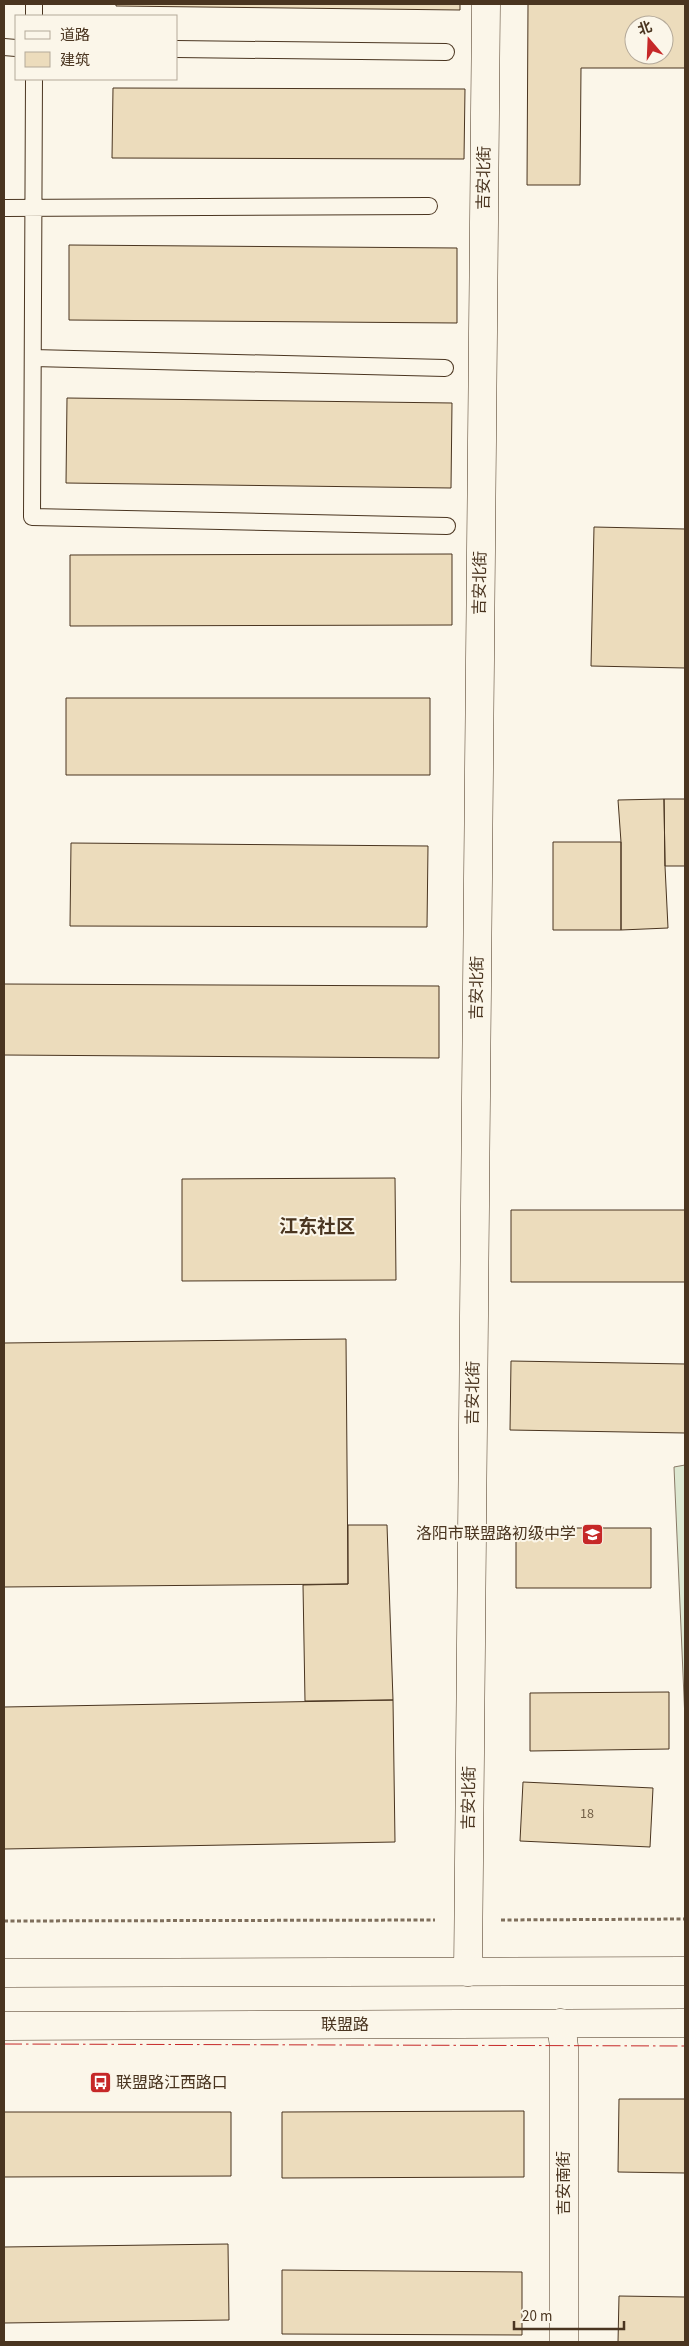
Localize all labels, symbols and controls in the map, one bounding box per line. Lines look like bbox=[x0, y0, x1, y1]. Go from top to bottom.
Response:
legend bbox=[15, 15, 178, 80]
north arrow bbox=[624, 15, 674, 65]
text: 北 bbox=[635, 17, 655, 40]
text: 道路 bbox=[60, 25, 90, 46]
text: 建筑 bbox=[60, 50, 90, 71]
street label: 吉安北街 bbox=[472, 146, 496, 210]
street label: 吉安北街 bbox=[468, 551, 492, 615]
street label: 吉安北街 bbox=[465, 956, 489, 1020]
district label: 江东社区 bbox=[279, 1214, 355, 1241]
street label: 吉安北街 bbox=[461, 1361, 485, 1425]
school or university icon: 洛阳市联盟路初级中学 bbox=[580, 1522, 604, 1546]
place label: 洛阳市联盟路初级中学 bbox=[416, 1523, 576, 1545]
street label: 吉安北街 bbox=[457, 1766, 481, 1830]
house number: 18 bbox=[580, 1804, 594, 1824]
street label: 联盟路 bbox=[321, 2014, 369, 2036]
bus stop icon: 联盟路江西路口 bbox=[88, 2071, 112, 2095]
place label: 联盟路江西路口 bbox=[116, 2072, 228, 2094]
street label: 吉安南街 bbox=[553, 2151, 575, 2215]
scale bar bbox=[514, 2298, 624, 2330]
text: 20 m bbox=[522, 2306, 552, 2327]

